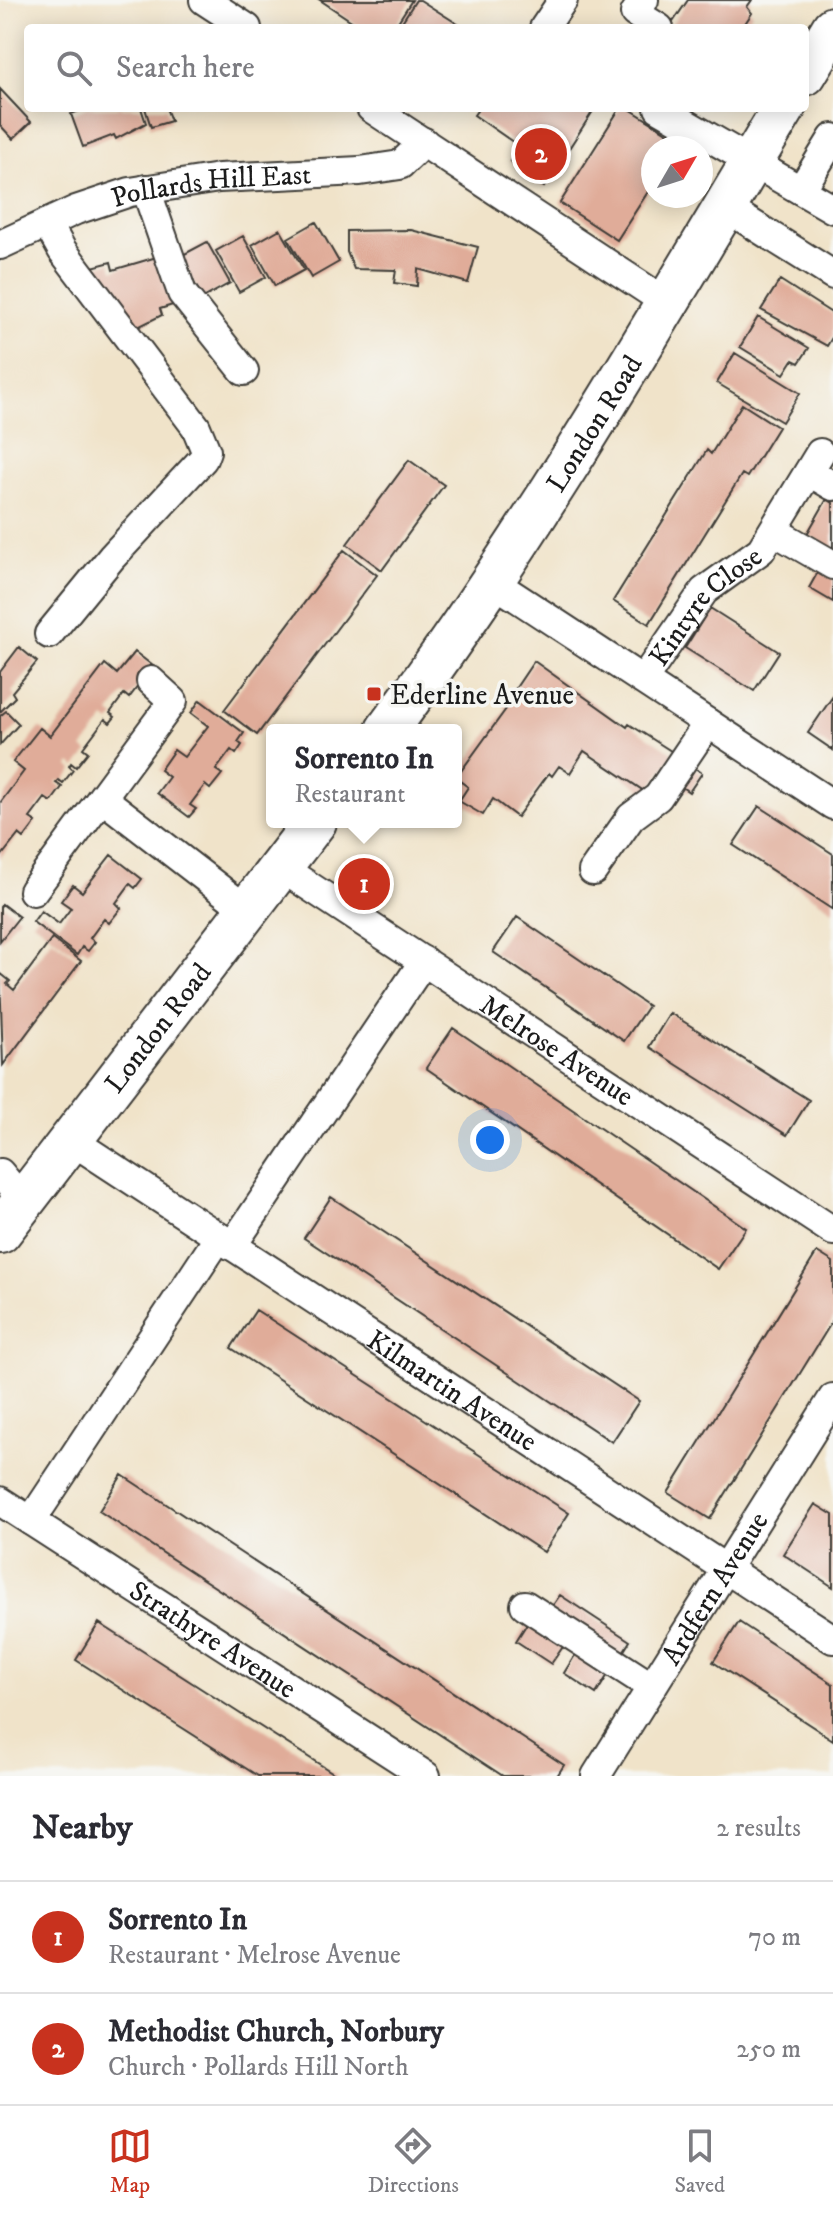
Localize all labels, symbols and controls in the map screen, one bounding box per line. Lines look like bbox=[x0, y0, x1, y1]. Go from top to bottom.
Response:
search box bbox=[24, 24, 809, 112]
icon: search bbox=[52, 46, 96, 90]
text: Search here bbox=[116, 50, 255, 87]
pin: 2 bbox=[515, 124, 567, 184]
north arrow bbox=[641, 136, 713, 208]
street label: Pollards Hill East bbox=[107, 157, 312, 216]
street label: London Road bbox=[539, 349, 651, 499]
street label: Kintyre Close bbox=[642, 539, 769, 673]
place label: Ederline Avenue bbox=[390, 678, 574, 713]
marker: Ederline Avenue bbox=[365, 685, 383, 703]
popup bbox=[266, 724, 462, 828]
text: Sorrento In bbox=[294, 741, 434, 778]
text: Restaurant bbox=[294, 778, 405, 811]
pin: 1 bbox=[338, 854, 390, 914]
street label: London Road bbox=[97, 956, 219, 1100]
street label: Melrose Avenue bbox=[473, 988, 640, 1114]
your location bbox=[470, 1120, 510, 1160]
street label: Kilmartin Avenue bbox=[360, 1323, 543, 1459]
street label: Ardfern Avenue bbox=[654, 1506, 776, 1672]
street label: Strathyre Avenue bbox=[123, 1573, 303, 1707]
text: Nearby bbox=[32, 1807, 133, 1849]
text: 2 results bbox=[716, 1812, 801, 1845]
text: Sorrento In bbox=[108, 1902, 247, 1939]
text: 1 bbox=[53, 1921, 63, 1954]
text: 70 m bbox=[748, 1921, 801, 1954]
text: Restaurant · Melrose Avenue bbox=[108, 1939, 401, 1972]
text: Methodist Church, Norbury bbox=[108, 2014, 444, 2051]
text: 2 bbox=[52, 2033, 64, 2066]
text: 250 m bbox=[736, 2033, 801, 2066]
text: Church · Pollards Hill North bbox=[108, 2051, 409, 2084]
tab: Map bbox=[108, 2124, 152, 2199]
tab: Directions bbox=[368, 2124, 459, 2199]
tab: Saved bbox=[675, 2124, 725, 2199]

